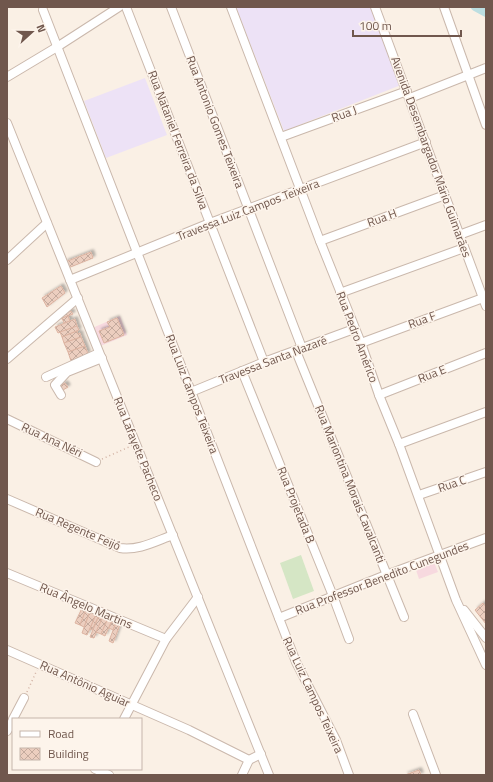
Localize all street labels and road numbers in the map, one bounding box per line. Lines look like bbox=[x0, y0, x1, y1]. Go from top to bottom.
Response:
street label: Rua Antonio Gomes Teixeira bbox=[181, 53, 250, 191]
street label: Avenida Desembargador Mário Guimarães bbox=[386, 54, 477, 260]
street label: Rua Nataniel Ferreira da Silva bbox=[143, 67, 214, 212]
street label: Rua J bbox=[328, 100, 359, 127]
street label: Travessa Luiz Campos Teixeira bbox=[174, 174, 322, 245]
street label: Rua H bbox=[364, 203, 399, 232]
street label: Rua Pedro Américo bbox=[331, 288, 384, 385]
street label: Rua F bbox=[405, 306, 439, 333]
street label: Travessa Santa Nazaré bbox=[216, 330, 330, 389]
street label: Rua Luiz Campos Teixeira bbox=[161, 331, 224, 456]
street label: Rua E bbox=[415, 359, 449, 388]
street label: Rua Lafayete Pacheco bbox=[109, 394, 168, 504]
street label: Rua Mariontina Morais Cavalcanti bbox=[310, 402, 391, 566]
street label: Rua Ana Néri bbox=[19, 417, 86, 462]
street label: Rua Projetada B bbox=[272, 464, 320, 546]
street label: Rua C bbox=[435, 470, 469, 497]
street label: Rua Regente Feijó bbox=[33, 502, 124, 555]
street label: Rua Professor Benedito Cunegundes bbox=[292, 535, 472, 619]
street label: Rua Ângelo Martins bbox=[37, 577, 136, 634]
street label: Rua Luiz Campos Teixeira bbox=[278, 633, 349, 756]
street label: Rua Antônio Aguiar bbox=[37, 655, 133, 712]

